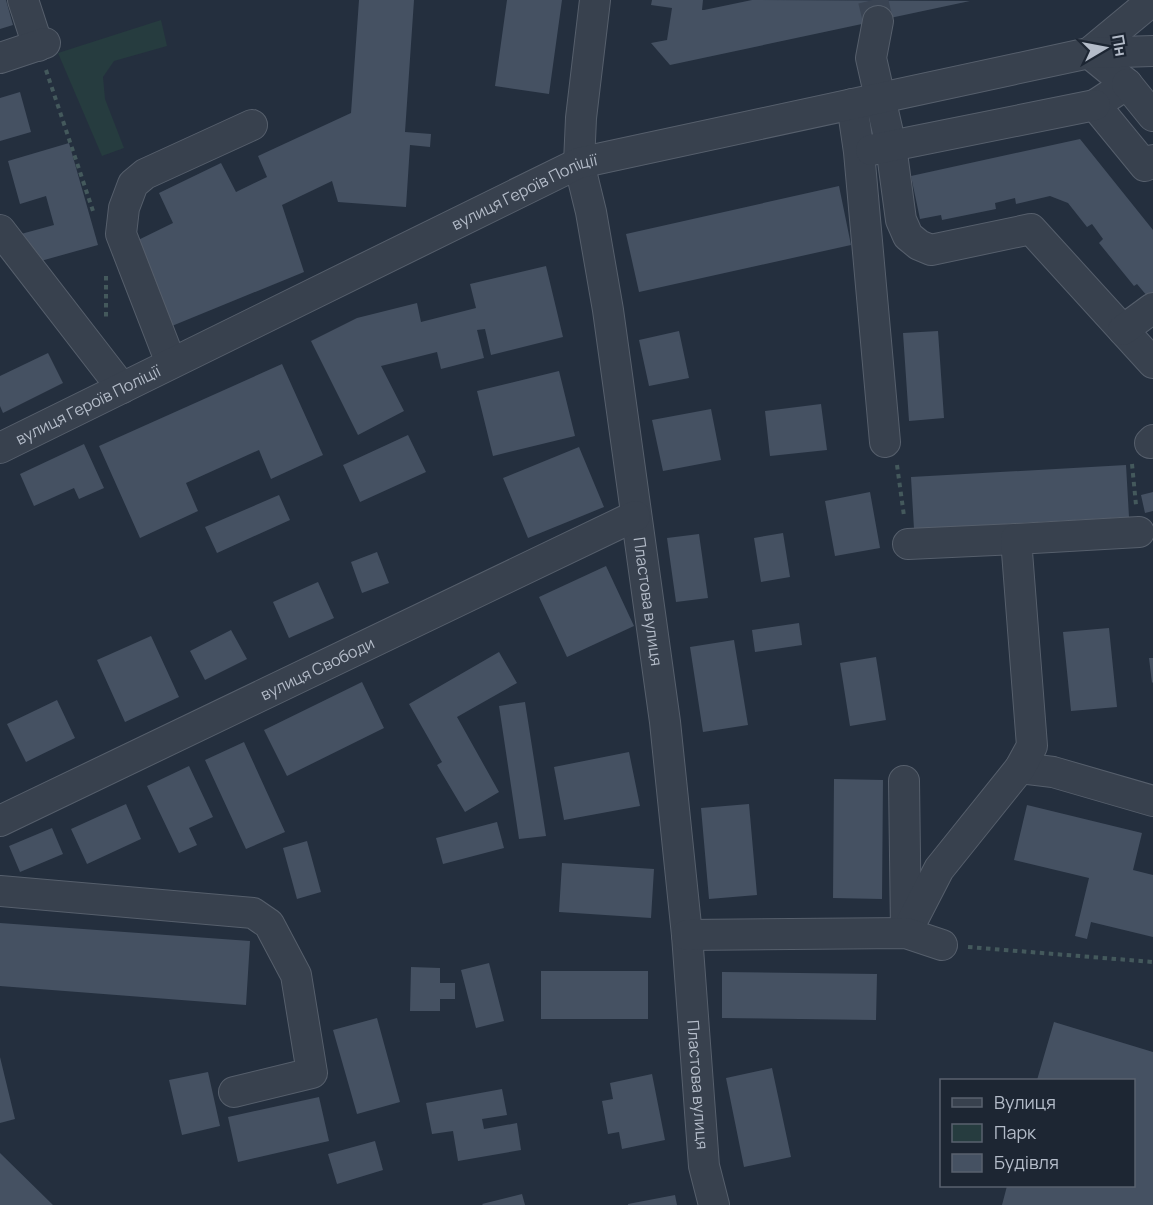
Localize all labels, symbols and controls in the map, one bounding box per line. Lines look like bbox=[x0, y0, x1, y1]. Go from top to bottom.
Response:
north arrow bbox=[1075, 18, 1135, 78]
text: Пн bbox=[1107, 33, 1132, 58]
street label: вулиця Героїв Поліції bbox=[448, 148, 600, 235]
street label: вулиця Героїв Поліції bbox=[12, 359, 165, 450]
street label: Пластова вулиця bbox=[629, 536, 668, 667]
street label: вулиця Свободи bbox=[257, 632, 378, 705]
street label: Пластова вулиця bbox=[682, 1019, 714, 1150]
legend bbox=[940, 1079, 1135, 1187]
text: Вулиця bbox=[994, 1090, 1056, 1114]
text: Парк bbox=[994, 1120, 1037, 1144]
text: Будівля bbox=[994, 1150, 1059, 1174]

